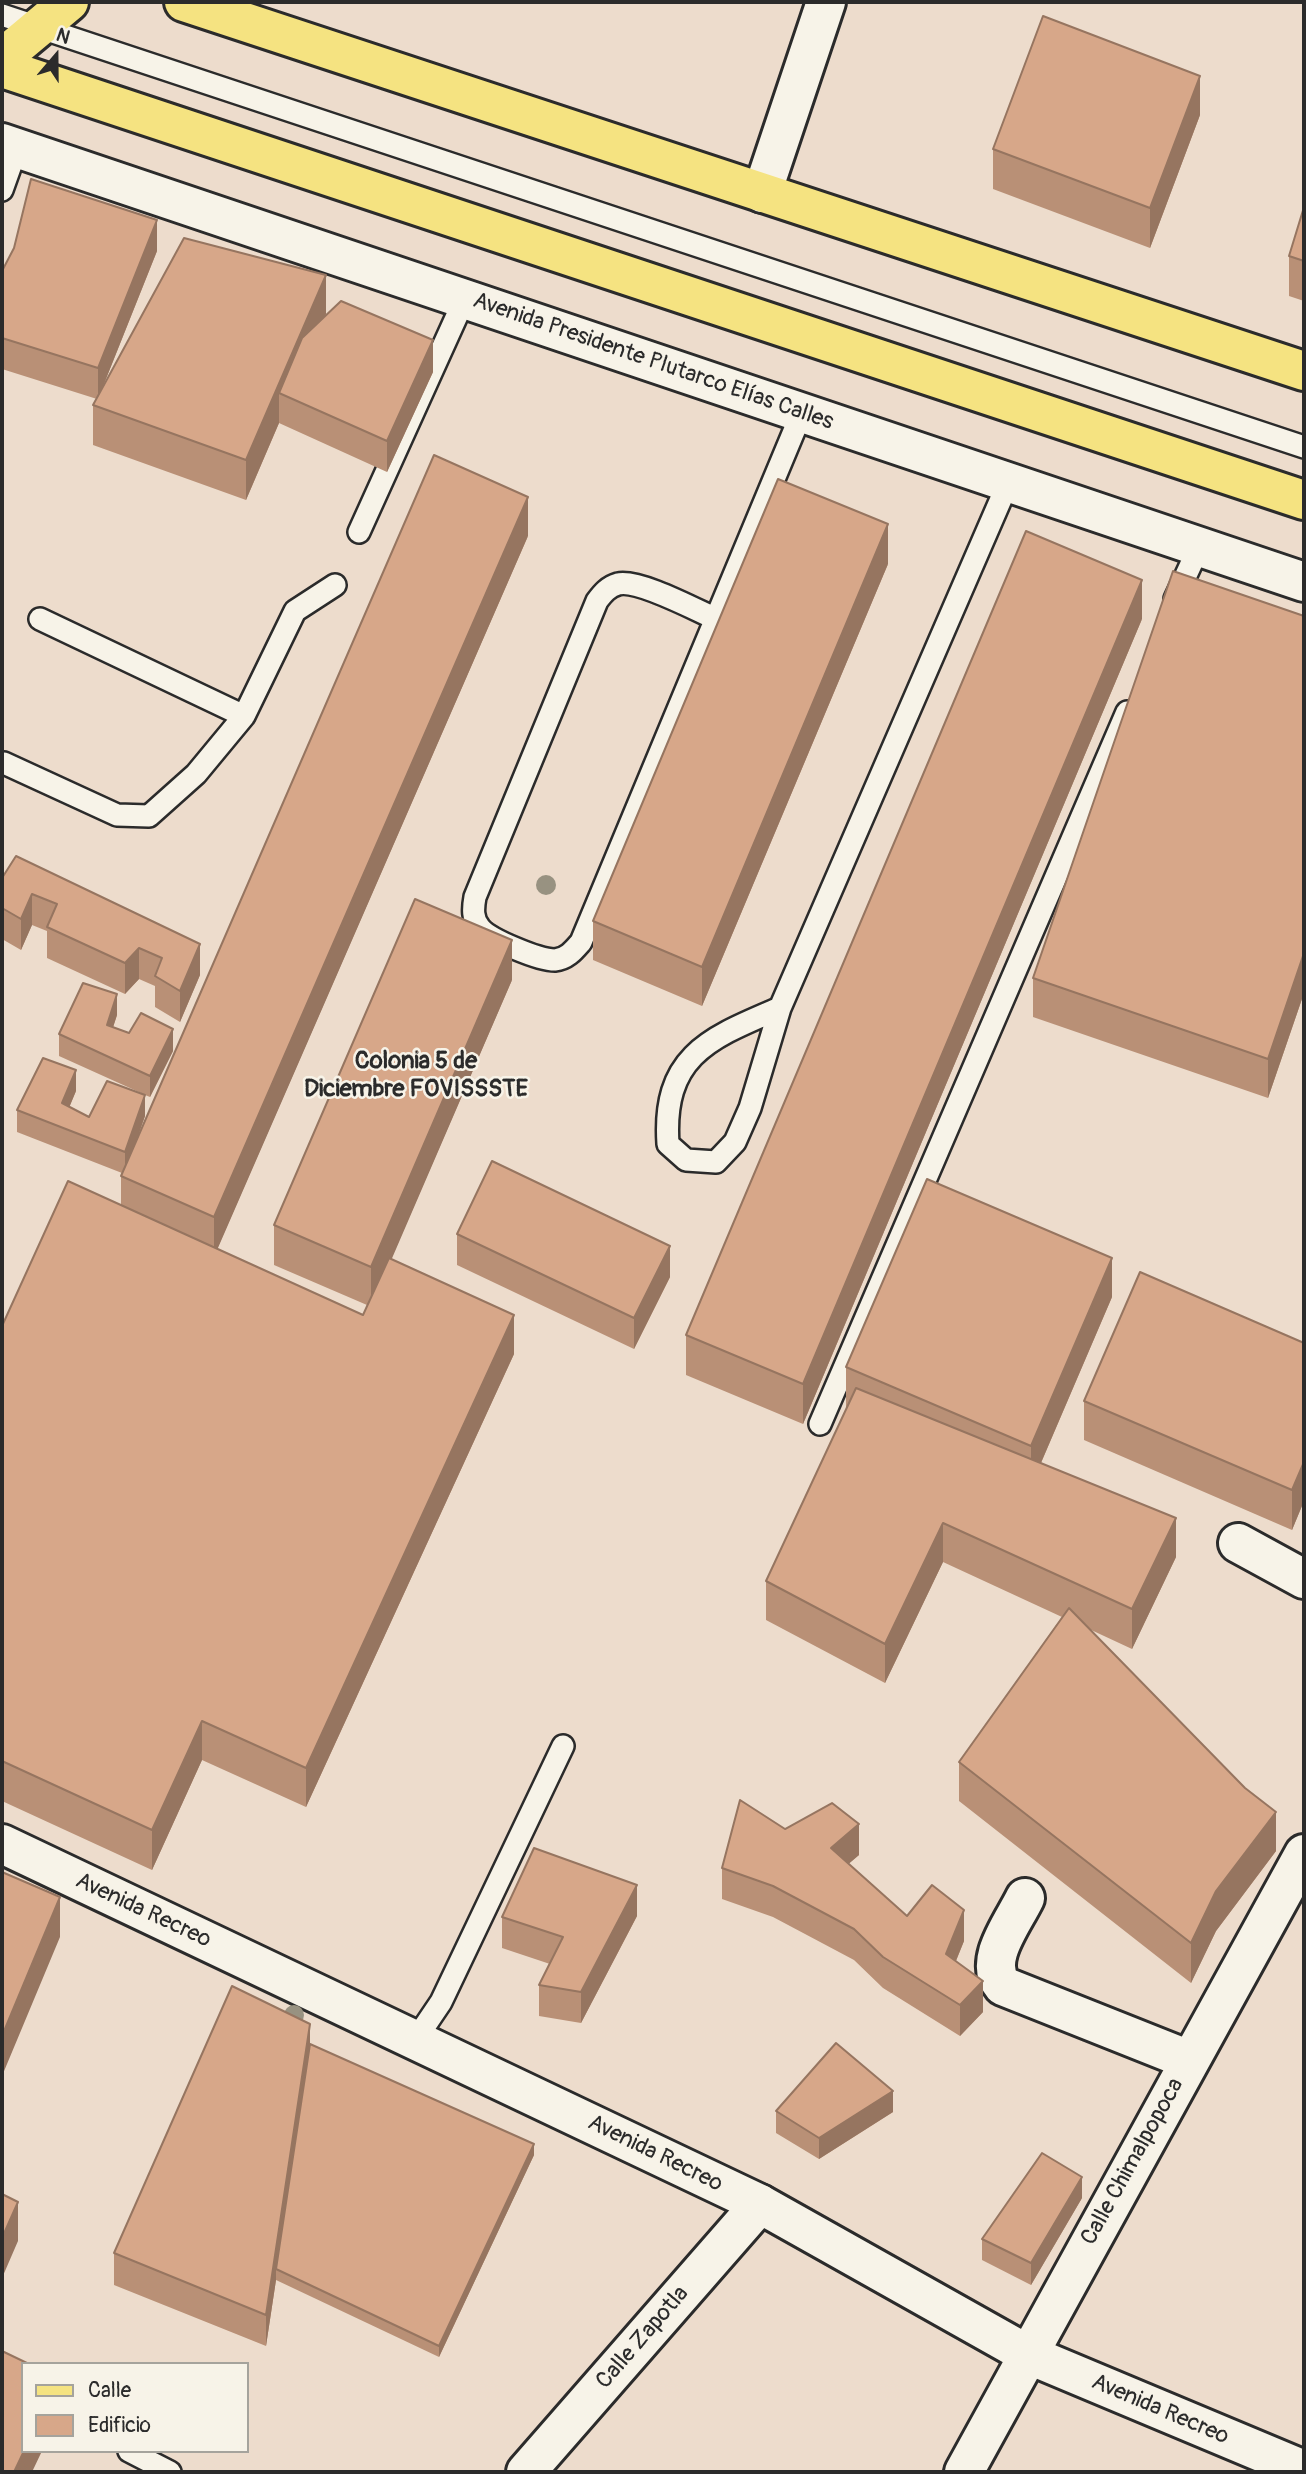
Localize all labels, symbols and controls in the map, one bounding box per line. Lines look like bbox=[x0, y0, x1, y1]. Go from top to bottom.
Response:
north arrow bbox=[21, 21, 91, 91]
text: N bbox=[53, 23, 73, 50]
street label: Avenida Presidente Plutarco Elías Calles bbox=[469, 287, 837, 437]
district label: Colonia 5 de Diciembre FOVISSSTE bbox=[304, 1048, 528, 1104]
street label: Avenida Recreo bbox=[71, 1868, 215, 1954]
street label: Calle Chimalpopoca bbox=[1076, 2074, 1190, 2250]
street label: Avenida Recreo bbox=[583, 2109, 727, 2199]
street label: Calle Zapotla bbox=[591, 2281, 695, 2395]
legend bbox=[21, 2362, 248, 2453]
street label: Avenida Recreo bbox=[1087, 2369, 1233, 2451]
text: Calle bbox=[88, 2377, 131, 2404]
text: Edificio bbox=[88, 2412, 151, 2439]

